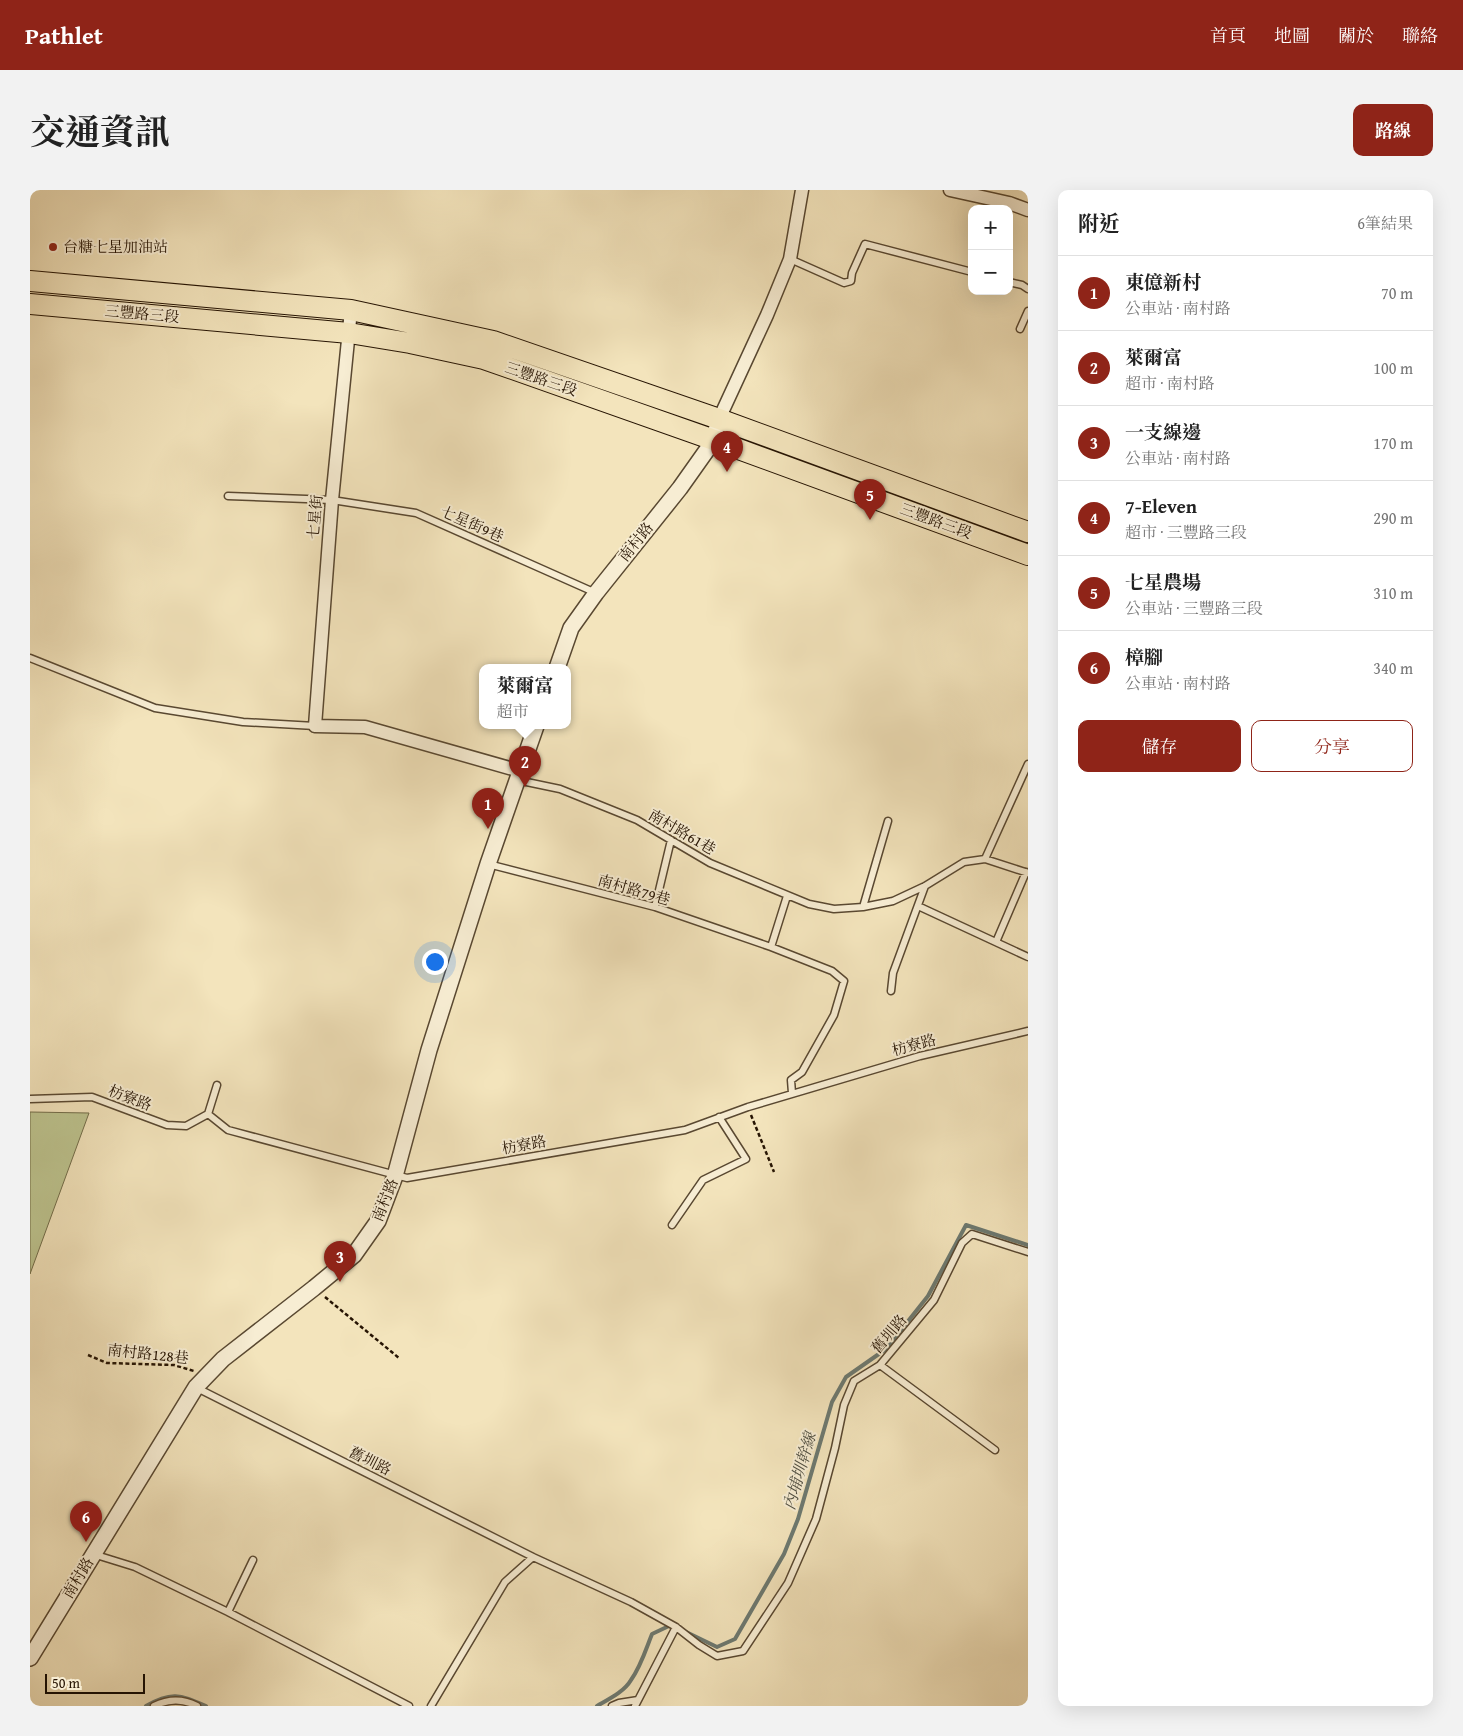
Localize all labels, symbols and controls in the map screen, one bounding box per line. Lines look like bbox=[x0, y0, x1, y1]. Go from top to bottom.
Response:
text: Pathlet bbox=[25, 18, 103, 53]
text: 首頁 bbox=[1210, 22, 1246, 49]
text: 地圖 bbox=[1274, 22, 1310, 49]
text: 關於 bbox=[1338, 22, 1374, 49]
text: 聯絡 bbox=[1402, 22, 1438, 49]
button: 路線 bbox=[1353, 104, 1433, 156]
text: 交通資訊 bbox=[30, 106, 170, 157]
map controls bbox=[968, 205, 1013, 295]
button: + bbox=[968, 205, 1013, 250]
text: 附近 bbox=[1078, 208, 1120, 239]
text: 6筆結果 bbox=[1357, 211, 1413, 235]
place label: 台糖七星加油站 bbox=[63, 236, 168, 257]
marker: 台糖七星加油站 bbox=[47, 241, 59, 253]
button: − bbox=[968, 250, 1013, 295]
text: 東億新村 bbox=[1125, 268, 1201, 296]
text: 1 bbox=[1090, 281, 1098, 305]
text: 70 m bbox=[1381, 281, 1413, 305]
text: 公車站 · 南村路 bbox=[1125, 296, 1231, 320]
street label: 三豐路三段 bbox=[104, 300, 180, 327]
text: 萊爾富 bbox=[1125, 343, 1182, 371]
street label: 三豐路三段 bbox=[502, 356, 580, 401]
text: 2 bbox=[1090, 356, 1098, 380]
text: 100 m bbox=[1373, 356, 1413, 380]
text: 超市 · 南村路 bbox=[1125, 371, 1215, 395]
text: 一支線邊 bbox=[1125, 418, 1201, 446]
pin: 4 bbox=[711, 431, 743, 472]
text: 3 bbox=[1090, 431, 1098, 455]
text: 170 m bbox=[1373, 431, 1413, 455]
text: 公車站 · 南村路 bbox=[1125, 446, 1231, 470]
pin: 5 bbox=[854, 479, 886, 520]
text: 7-Eleven bbox=[1125, 492, 1197, 520]
street label: 七星街 bbox=[302, 494, 327, 540]
street label: 三豐路三段 bbox=[897, 498, 975, 543]
street label: 七星街9巷 bbox=[437, 500, 507, 547]
text: 4 bbox=[1090, 506, 1098, 530]
text: 290 m bbox=[1373, 506, 1413, 530]
street label: 南村路 bbox=[613, 518, 658, 566]
text: 超市 · 三豐路三段 bbox=[1125, 520, 1247, 544]
text: 七星農場 bbox=[1125, 568, 1201, 596]
text: 5 bbox=[1090, 581, 1098, 605]
text: 310 m bbox=[1373, 581, 1413, 605]
text: 公車站 · 三豐路三段 bbox=[1125, 596, 1263, 620]
text: 樟腳 bbox=[1125, 643, 1163, 671]
text: 6 bbox=[1090, 656, 1098, 680]
text: 340 m bbox=[1373, 656, 1413, 680]
popup bbox=[479, 664, 571, 729]
text: 萊爾富 bbox=[496, 671, 554, 699]
text: 公車站 · 南村路 bbox=[1125, 671, 1231, 695]
text: 超市 bbox=[496, 699, 529, 723]
button: 儲存 bbox=[1078, 720, 1241, 772]
button: 分享 bbox=[1251, 720, 1413, 772]
pin: 2 bbox=[509, 746, 541, 787]
pin: 1 bbox=[472, 788, 504, 829]
street label: 南村路61巷 bbox=[645, 804, 720, 859]
street label: 南村路79巷 bbox=[595, 869, 673, 910]
your location bbox=[422, 949, 448, 975]
street label: 枋寮路 bbox=[889, 1029, 938, 1060]
street label: 枋寮路 bbox=[105, 1080, 155, 1115]
street label: 枋寮路 bbox=[500, 1130, 548, 1159]
street label: 南村路 bbox=[366, 1175, 403, 1225]
pin: 3 bbox=[324, 1241, 356, 1282]
street label: 舊圳路 bbox=[866, 1310, 911, 1358]
street label: 南村路128巷 bbox=[106, 1339, 190, 1368]
water label: 內埔圳幹線 bbox=[776, 1427, 822, 1513]
street label: 舊圳路 bbox=[345, 1441, 395, 1480]
pin: 6 bbox=[70, 1501, 102, 1542]
street label: 南村路 bbox=[57, 1553, 98, 1602]
scale bar bbox=[45, 1671, 145, 1694]
text: 50 m bbox=[52, 1673, 80, 1693]

